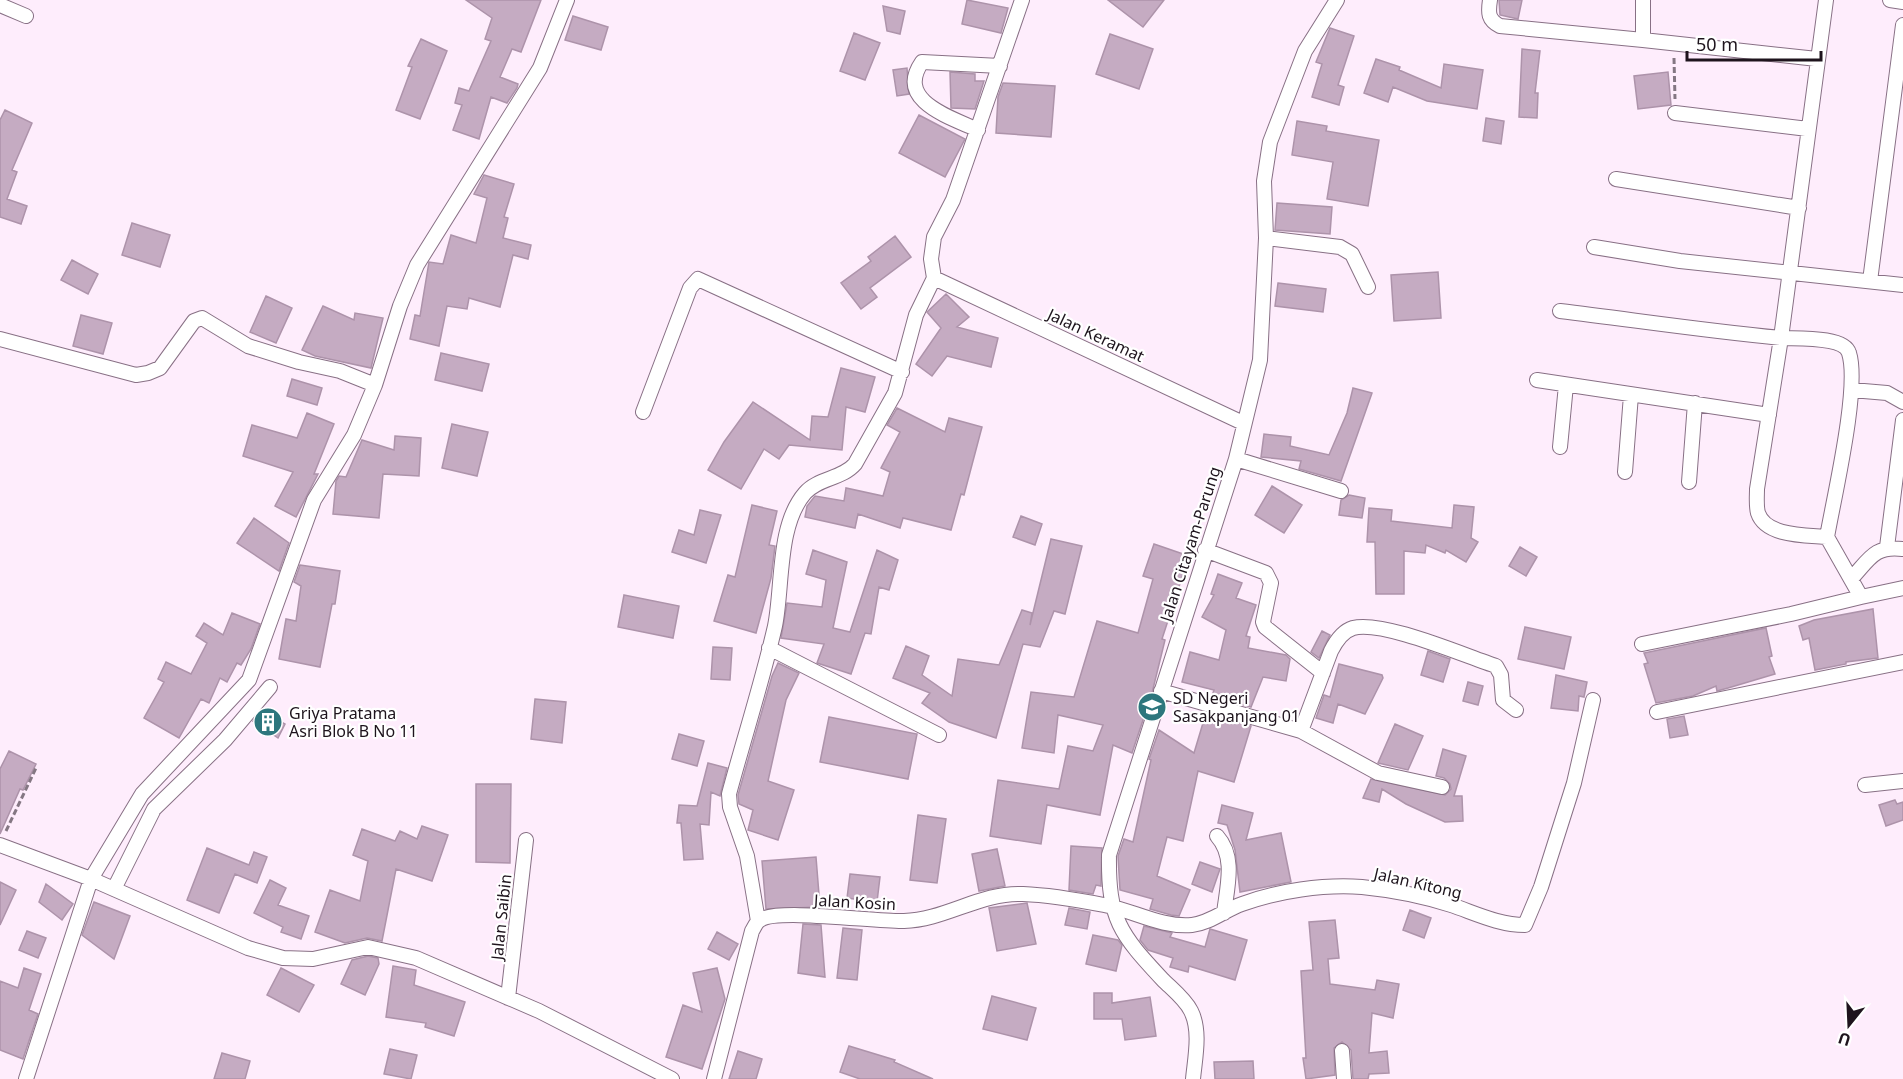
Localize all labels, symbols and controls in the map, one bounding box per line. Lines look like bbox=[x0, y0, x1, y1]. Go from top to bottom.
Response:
scale bar bbox=[1687, 24, 1820, 62]
text: 50 m bbox=[1696, 32, 1738, 56]
street label: Jalan Keramat bbox=[1042, 302, 1148, 367]
street label: Jalan Citayam-Parung bbox=[1154, 464, 1225, 626]
place label: SD Negeri Sasakpanjang 01 bbox=[1173, 687, 1300, 727]
school or university icon: SD Negeri Sasakpanjang 01 bbox=[1136, 691, 1168, 723]
place label: Griya Pratama Asri Blok B No 11 bbox=[289, 702, 418, 742]
building icon: Griya Pratama Asri Blok B No 11 bbox=[252, 706, 284, 738]
street label: Jalan Kitong bbox=[1370, 862, 1464, 904]
street label: Jalan Saibin bbox=[485, 873, 516, 963]
street label: Jalan Kosin bbox=[812, 889, 896, 915]
north arrow bbox=[1819, 995, 1879, 1055]
text: U bbox=[1835, 1027, 1854, 1052]

